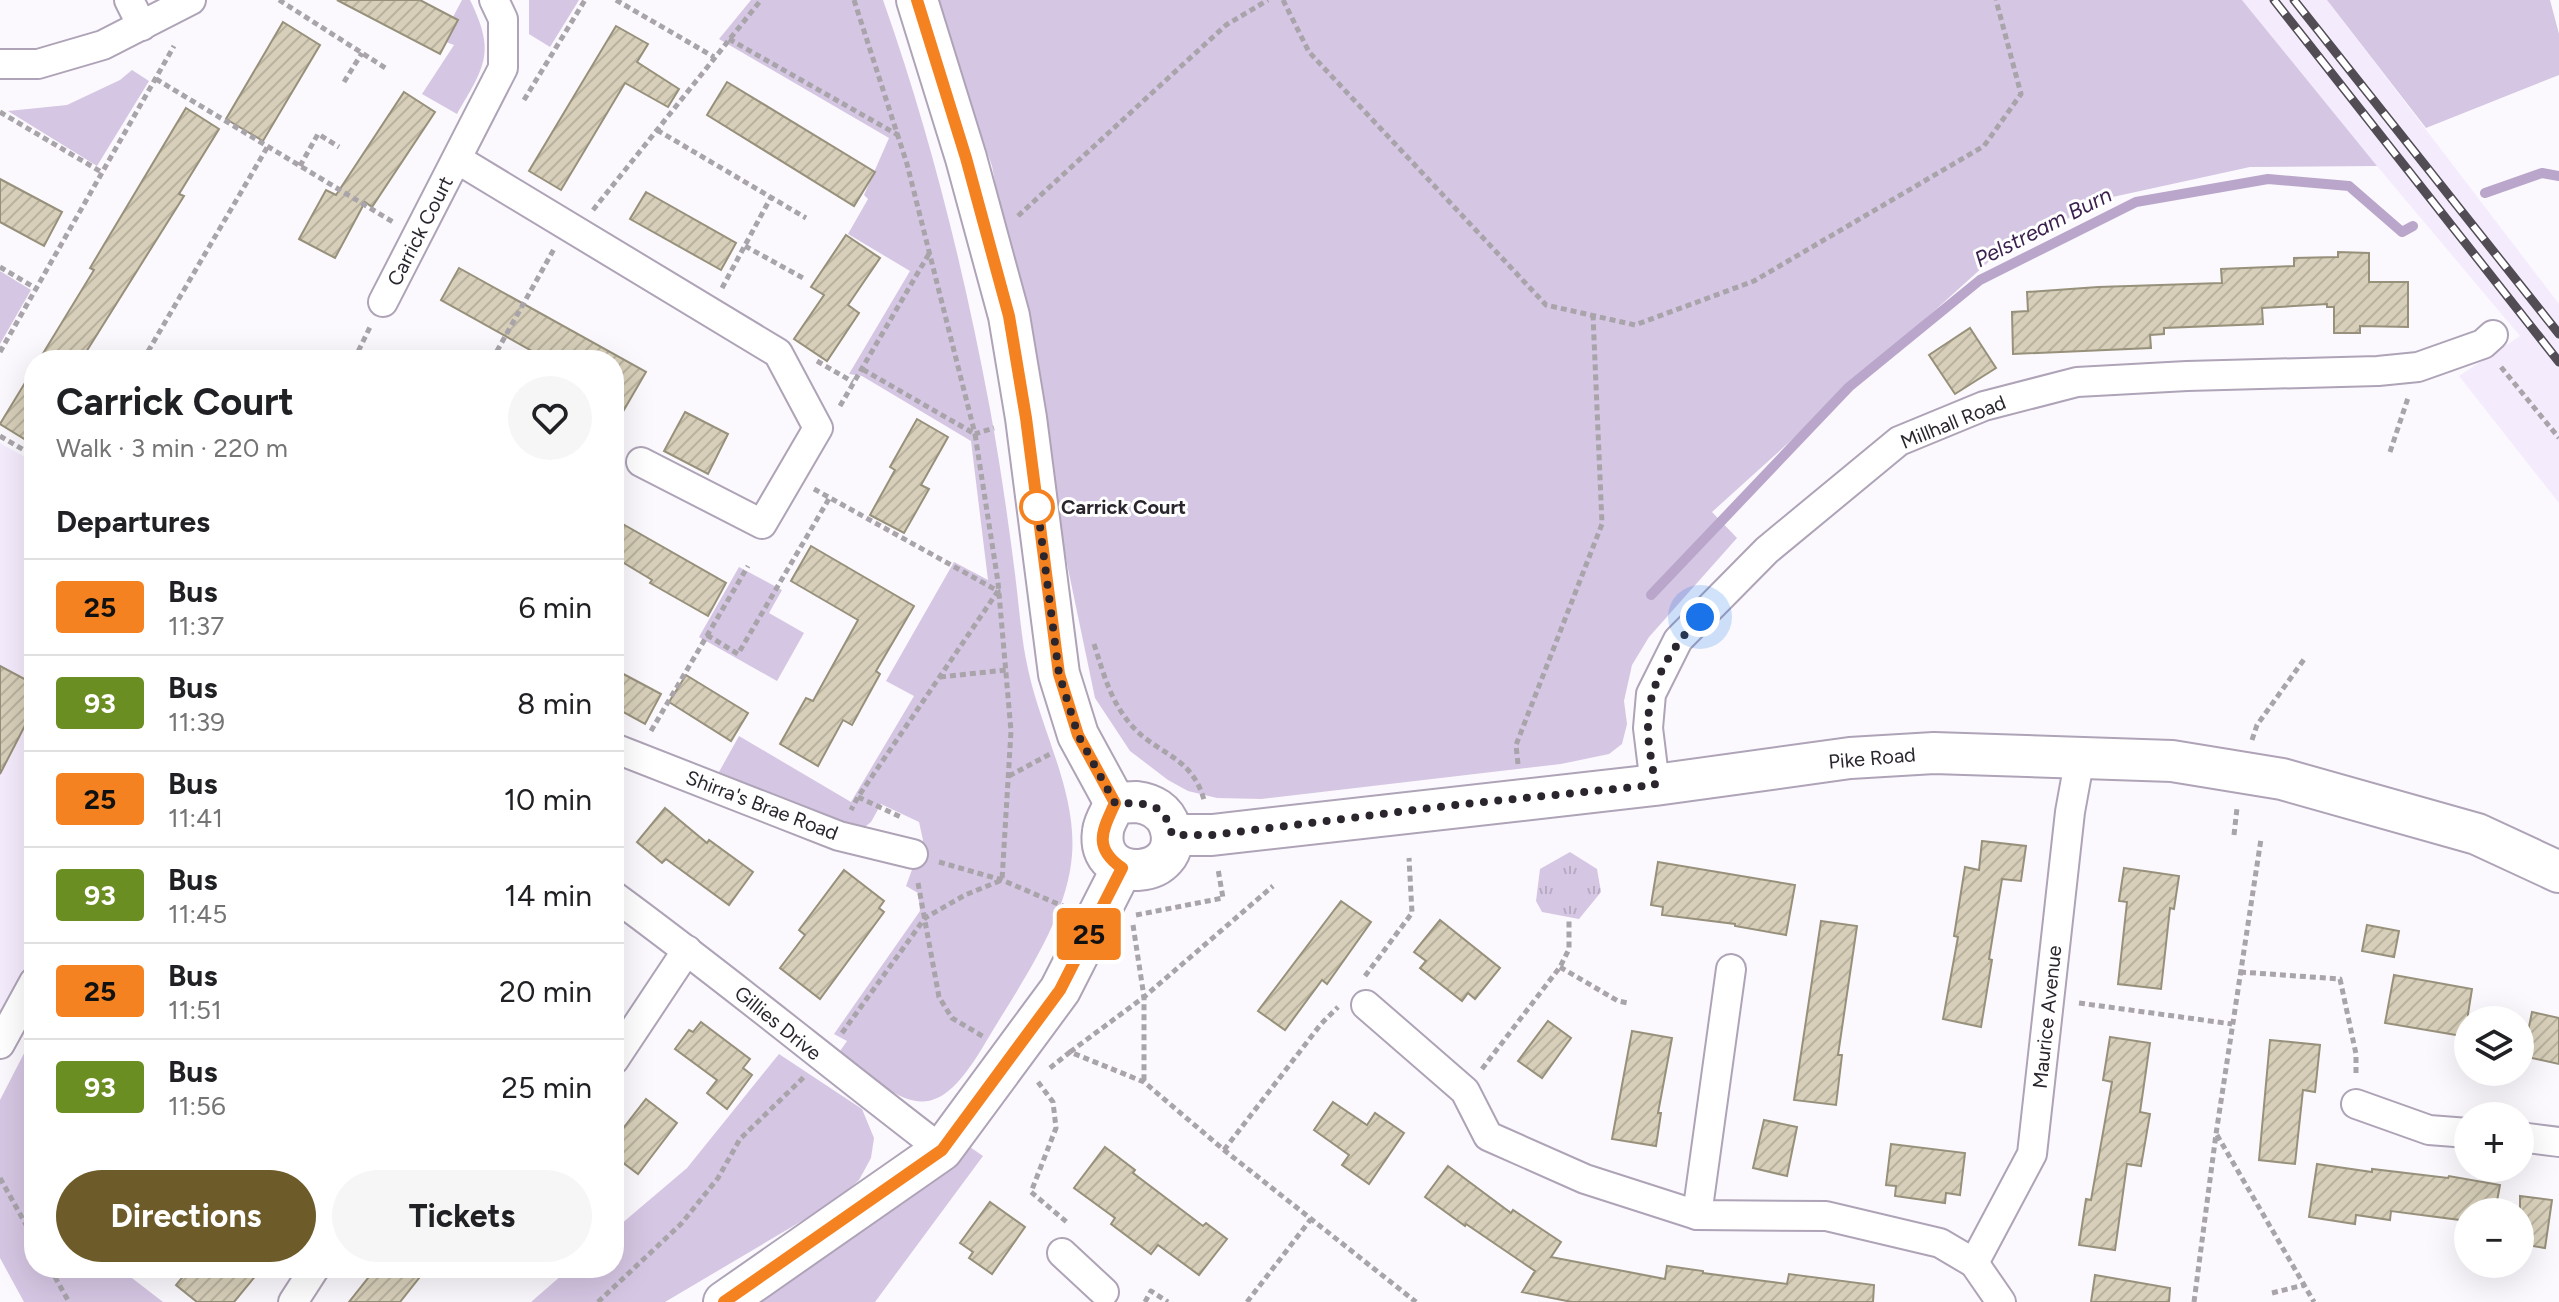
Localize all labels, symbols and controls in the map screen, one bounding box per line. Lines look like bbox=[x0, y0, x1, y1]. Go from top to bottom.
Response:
street label: Carrick Court bbox=[382, 172, 458, 290]
water label: Pelstream Burn bbox=[1970, 181, 2116, 273]
button: heart bbox=[508, 376, 592, 460]
text: Carrick Court bbox=[56, 379, 294, 425]
street label: Millhall Road bbox=[1897, 390, 2009, 454]
text: Walk · 3 min · 220 m bbox=[56, 432, 288, 464]
marker: Carrick Court bbox=[1020, 490, 1054, 524]
place label: Carrick Court bbox=[1061, 495, 1186, 519]
text: Departures bbox=[56, 503, 210, 540]
text: Bus bbox=[168, 573, 217, 610]
text: 6 min bbox=[518, 589, 592, 626]
text: 25 bbox=[84, 590, 116, 624]
your location bbox=[1680, 597, 1720, 637]
text: 11:37 bbox=[168, 610, 224, 642]
text: Bus bbox=[168, 669, 217, 706]
text: 8 min bbox=[517, 685, 592, 722]
text: 93 bbox=[84, 686, 116, 720]
text: 11:39 bbox=[168, 706, 225, 738]
street label: Pike Road bbox=[1827, 742, 1917, 774]
text: Bus bbox=[168, 765, 217, 802]
street label: Shirra's Brae Road bbox=[682, 765, 842, 845]
text: 10 min bbox=[504, 781, 592, 818]
text: 25 bbox=[84, 782, 116, 816]
text: 11:41 bbox=[168, 802, 223, 834]
text: Bus bbox=[168, 861, 217, 898]
text: 14 min bbox=[504, 877, 592, 914]
text: 93 bbox=[84, 878, 116, 912]
text: 11:45 bbox=[168, 898, 227, 930]
line badge: 25 bbox=[1053, 908, 1125, 960]
text: 25 bbox=[1073, 917, 1105, 951]
street label: Maurice Avenue bbox=[2028, 944, 2066, 1090]
text: Bus bbox=[168, 957, 217, 994]
text: 20 min bbox=[499, 973, 592, 1010]
text: 25 bbox=[84, 974, 116, 1008]
street label: Gillies Drive bbox=[730, 981, 826, 1065]
text: 11:51 bbox=[168, 994, 222, 1026]
map controls bbox=[2454, 1006, 2534, 1278]
button: layers bbox=[2454, 1006, 2534, 1086]
text: Bus bbox=[168, 1053, 217, 1090]
text: 25 min bbox=[501, 1069, 592, 1106]
text: 93 bbox=[84, 1070, 116, 1104]
text: 11:56 bbox=[168, 1090, 226, 1122]
button: + bbox=[2454, 1102, 2534, 1182]
button: Directions bbox=[56, 1170, 316, 1262]
button: Tickets bbox=[332, 1170, 592, 1262]
button: − bbox=[2454, 1198, 2534, 1278]

